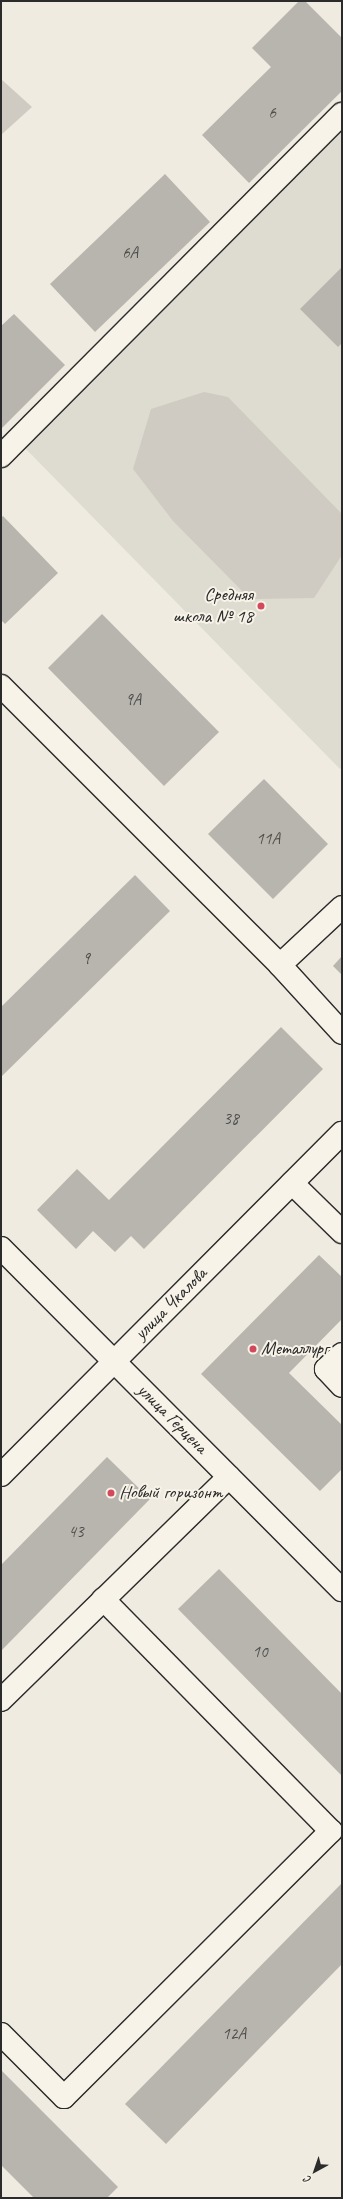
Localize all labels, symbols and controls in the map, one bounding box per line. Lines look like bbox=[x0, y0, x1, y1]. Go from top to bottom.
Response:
house number: 6 bbox=[268, 103, 276, 123]
house number: 6А bbox=[122, 243, 138, 263]
place label: Средняя школа № 18 bbox=[173, 584, 253, 628]
marker: Средняя школа № 18 bbox=[256, 601, 266, 611]
house number: 9А bbox=[125, 690, 141, 710]
house number: 11А bbox=[256, 829, 280, 849]
house number: 9 bbox=[82, 949, 90, 969]
house number: 38 bbox=[223, 1109, 239, 1129]
street label: улица Чкалова bbox=[130, 1263, 212, 1345]
place label: Металлург bbox=[261, 1338, 328, 1360]
marker: Металлург bbox=[248, 1344, 258, 1354]
street label: улица Герцена bbox=[132, 1379, 212, 1459]
place label: Новый горизонт bbox=[119, 1482, 222, 1504]
marker: Новый горизонт bbox=[106, 1488, 116, 1498]
house number: 43 bbox=[68, 1522, 84, 1542]
house number: 10 bbox=[252, 1642, 268, 1662]
house number: 12А bbox=[222, 2024, 246, 2044]
north arrow bbox=[295, 2151, 335, 2191]
text: С bbox=[301, 2173, 314, 2187]

